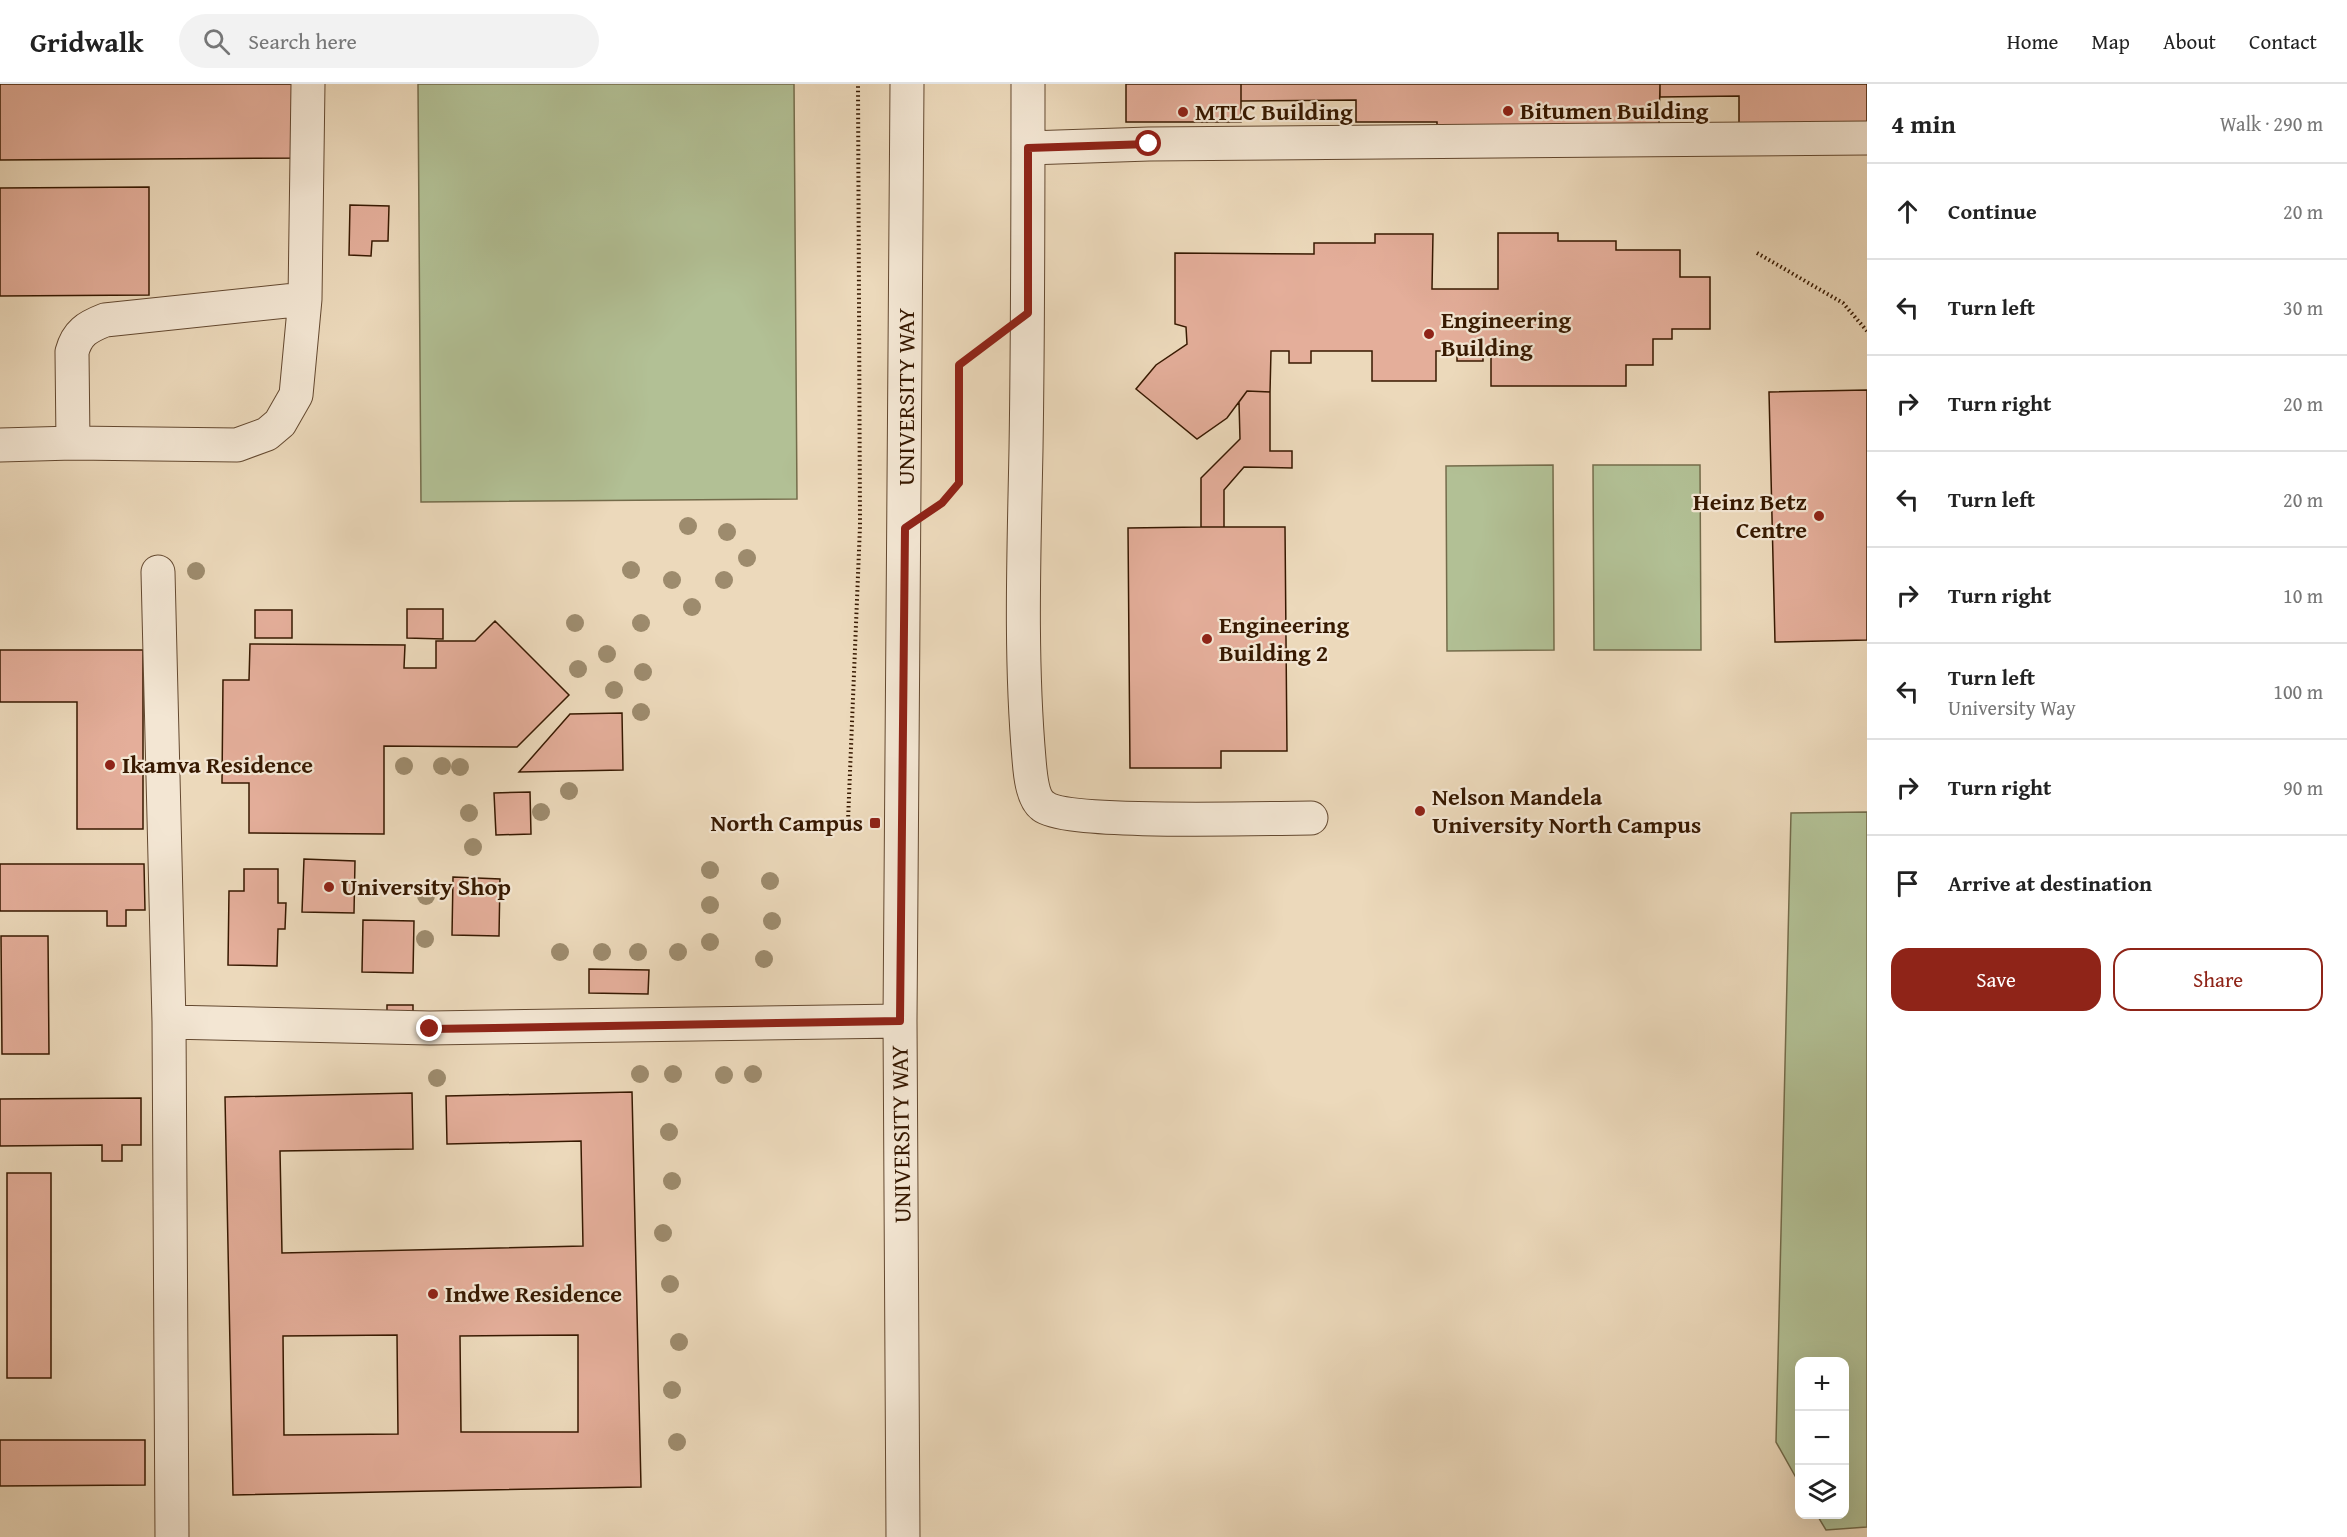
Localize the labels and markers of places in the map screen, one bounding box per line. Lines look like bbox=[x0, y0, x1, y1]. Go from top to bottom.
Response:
place label: Bitumen Building bbox=[1520, 93, 1709, 128]
place label: MTLC Building bbox=[1195, 94, 1353, 129]
marker: Bitumen Building bbox=[1501, 104, 1515, 118]
marker: MTLC Building bbox=[1176, 105, 1190, 119]
place label: Engineering Building bbox=[1441, 302, 1572, 365]
marker: Engineering Building bbox=[1422, 327, 1436, 341]
place label: Heinz Betz Centre bbox=[1693, 484, 1807, 547]
marker: Heinz Betz Centre bbox=[1812, 509, 1826, 523]
place label: Engineering Building 2 bbox=[1219, 607, 1350, 670]
marker: Engineering Building 2 bbox=[1200, 632, 1214, 646]
place label: Ikamva Residence bbox=[122, 747, 313, 782]
marker: Ikamva Residence bbox=[103, 758, 117, 772]
place label: Nelson Mandela University North Campus bbox=[1432, 779, 1701, 842]
marker: Nelson Mandela University North Campus bbox=[1413, 804, 1427, 818]
place label: North Campus bbox=[710, 805, 863, 840]
marker: North Campus bbox=[868, 816, 882, 830]
place label: University Shop bbox=[341, 869, 511, 904]
marker: University Shop bbox=[322, 880, 336, 894]
place label: Indwe Residence bbox=[445, 1276, 622, 1311]
marker: Indwe Residence bbox=[426, 1287, 440, 1301]

